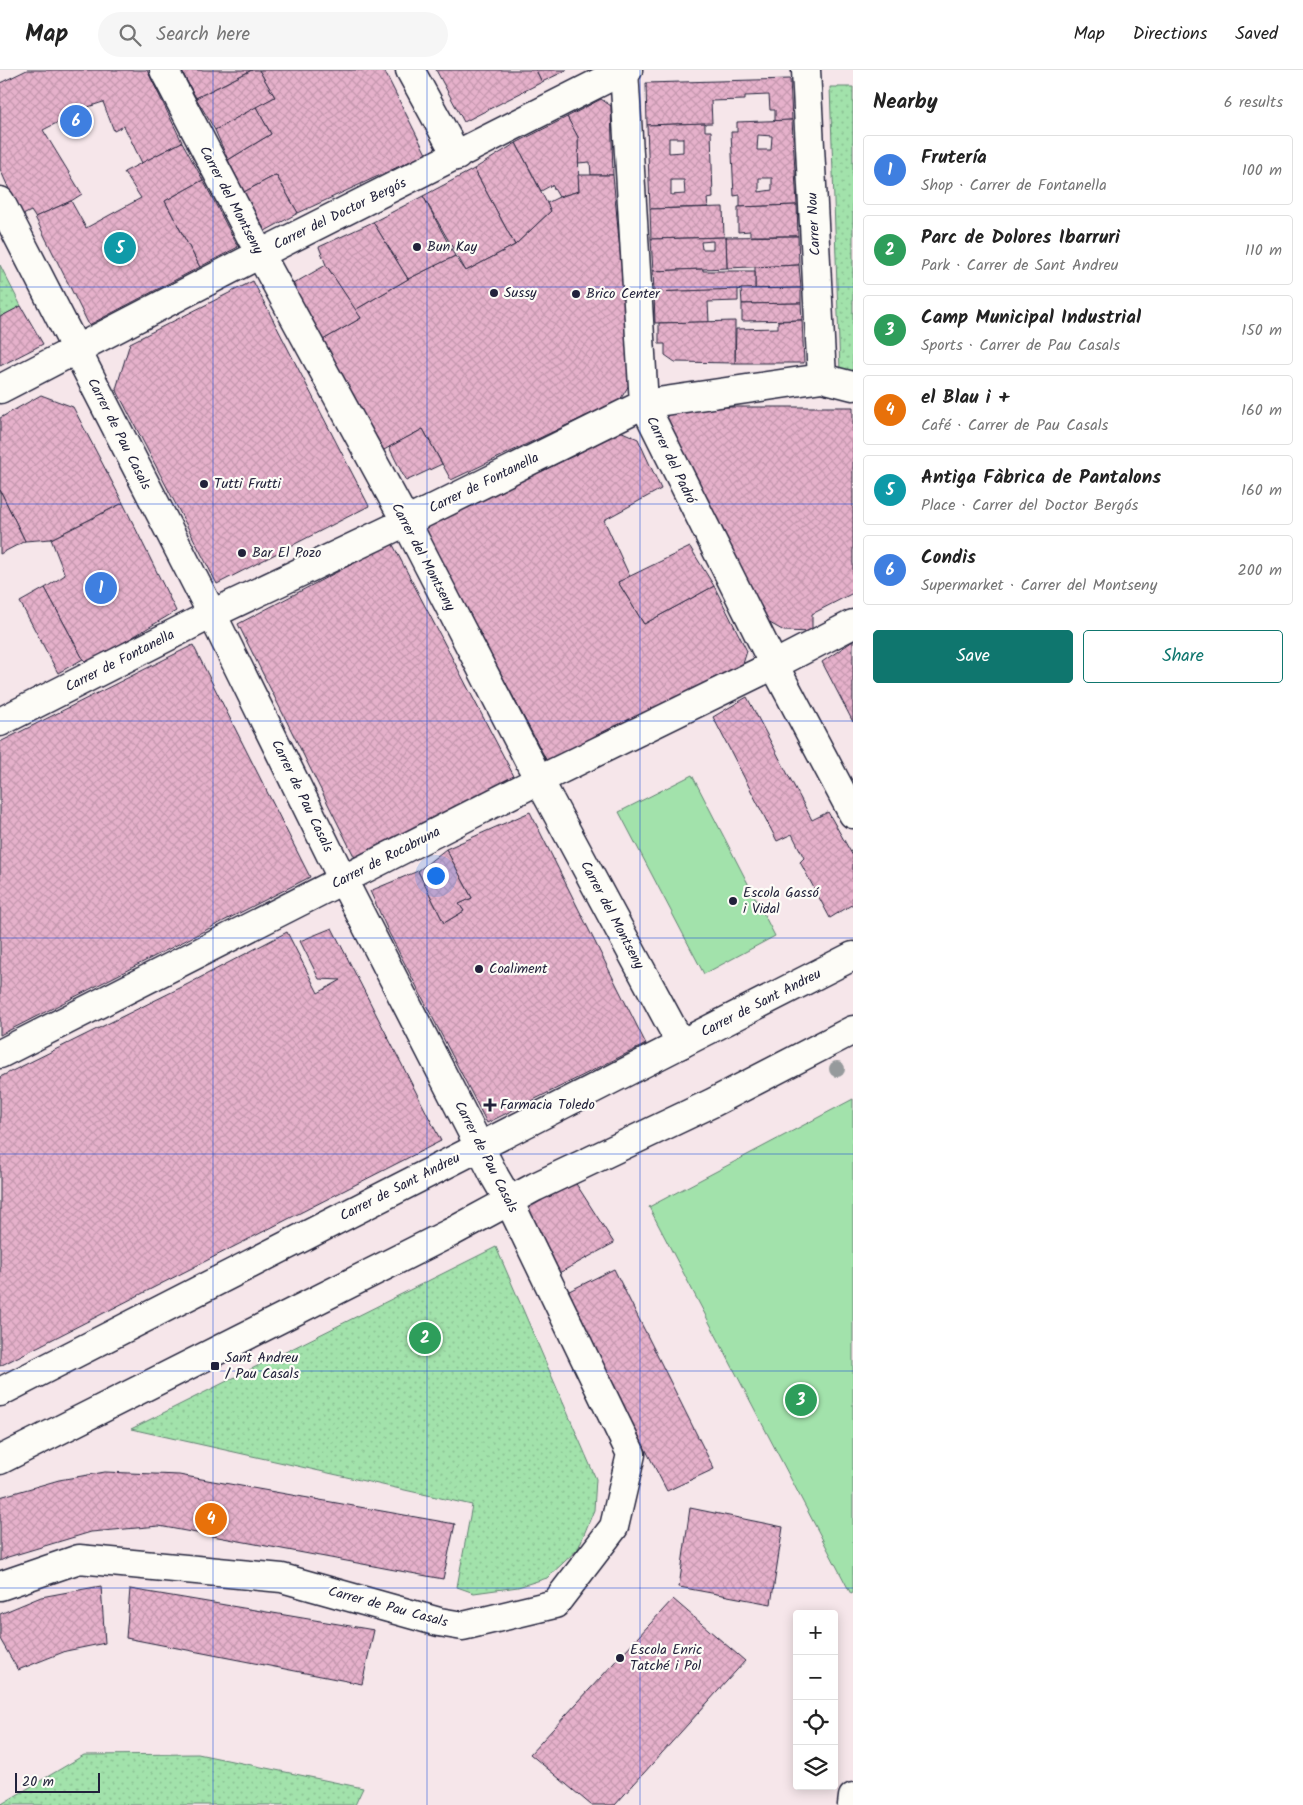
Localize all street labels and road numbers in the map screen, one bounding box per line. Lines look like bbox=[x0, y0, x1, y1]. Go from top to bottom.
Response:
street label: Carrer del Montseny bbox=[193, 142, 269, 258]
street label: Carrer del Doctor Bergós bbox=[270, 172, 410, 256]
street label: Carrer Nou bbox=[801, 192, 827, 256]
street label: Carrer de Pau Casals bbox=[81, 374, 157, 494]
street label: Carrer del Padró bbox=[640, 412, 702, 508]
street label: Carrer de Fontanella bbox=[425, 447, 543, 519]
street label: Carrer del Montseny bbox=[385, 499, 461, 615]
street label: Carrer de Fontanella bbox=[62, 624, 178, 698]
street label: Carrer de Pau Casals bbox=[265, 736, 339, 856]
street label: Carrer de Rocabruna bbox=[328, 821, 444, 895]
street label: Carrer del Montseny bbox=[574, 857, 650, 973]
street label: Carrer de Sant Andreu bbox=[697, 963, 825, 1043]
street label: Carrer de Pau Casals bbox=[448, 1097, 524, 1217]
street label: Carrer de Sant Andreu bbox=[336, 1147, 464, 1227]
street label: Carrer de Pau Casals bbox=[326, 1580, 450, 1634]

